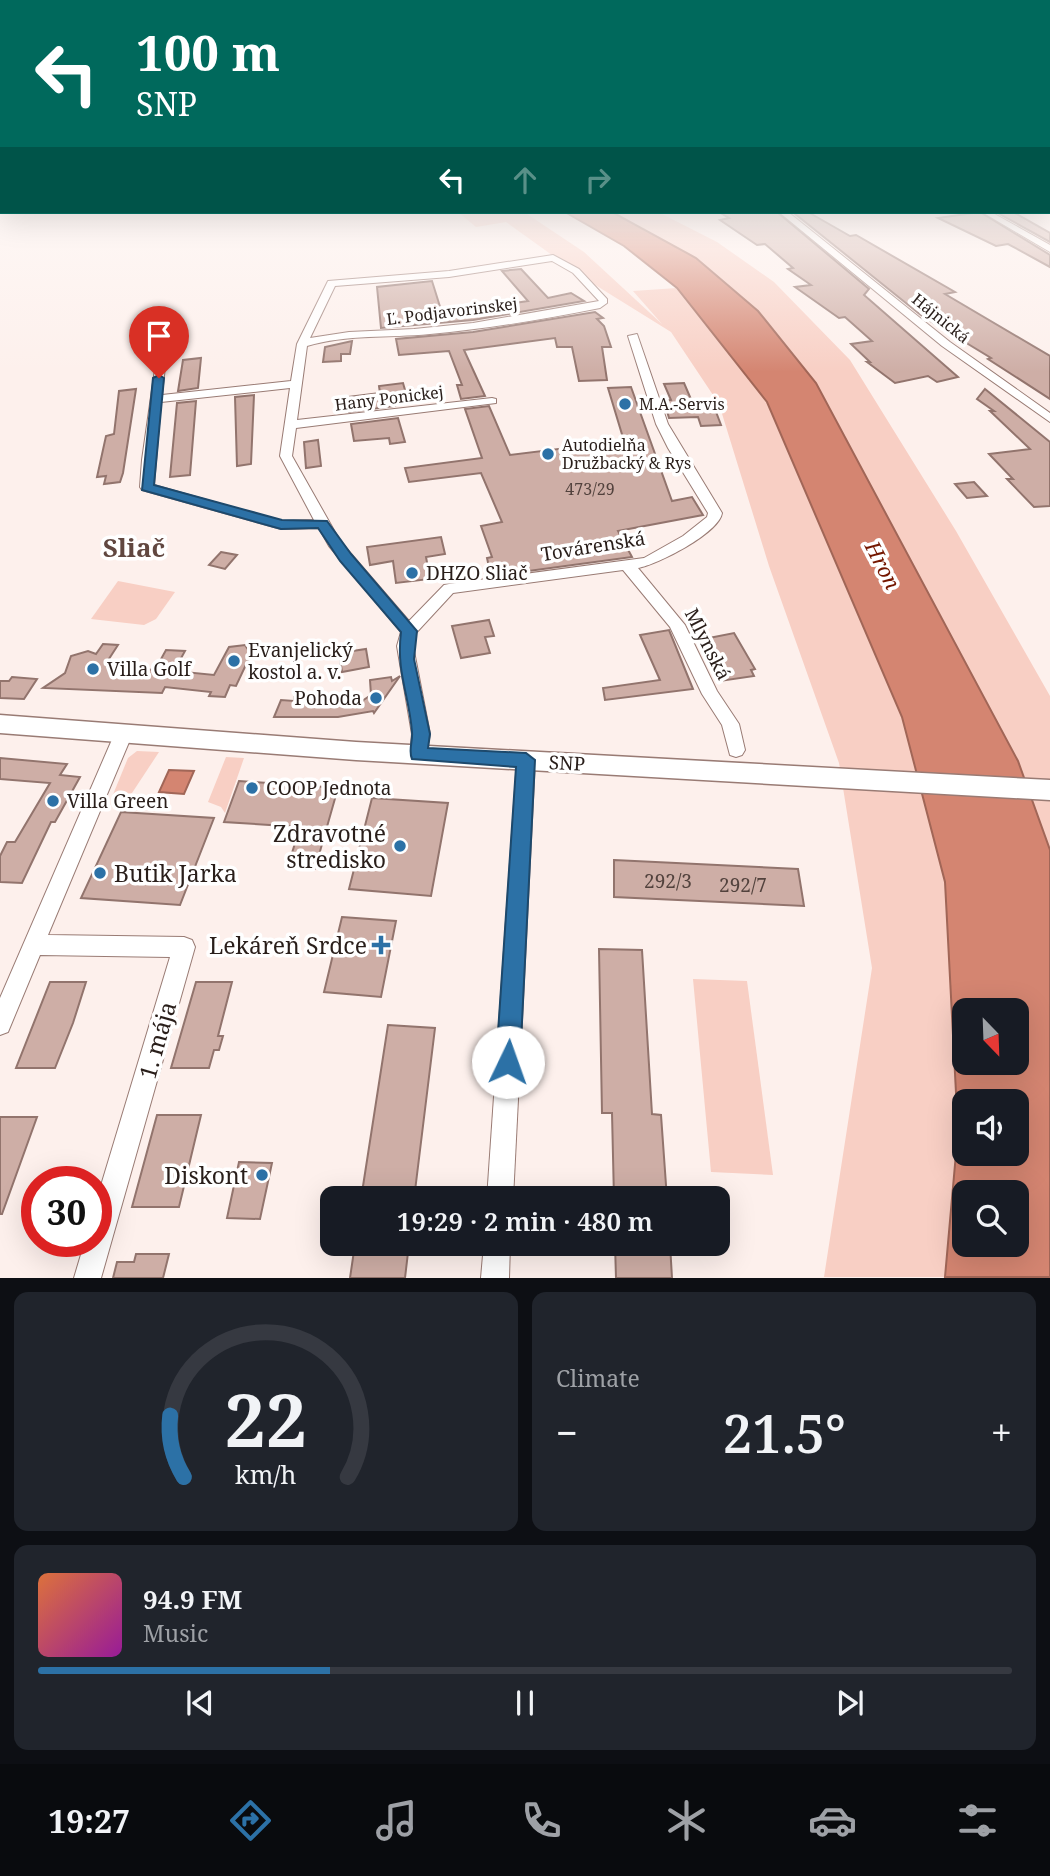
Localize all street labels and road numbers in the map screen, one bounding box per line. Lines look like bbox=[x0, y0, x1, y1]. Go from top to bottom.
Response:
street label: Hájnická bbox=[908, 288, 974, 348]
street label: Ľ. Podjavorinskej bbox=[385, 292, 519, 330]
street label: Hany Ponickej bbox=[333, 380, 445, 416]
street label: Továrenská bbox=[539, 525, 647, 567]
street label: Mlynská bbox=[679, 604, 737, 684]
street label: SNP bbox=[548, 749, 586, 777]
street label: 1. mája bbox=[131, 998, 183, 1082]

